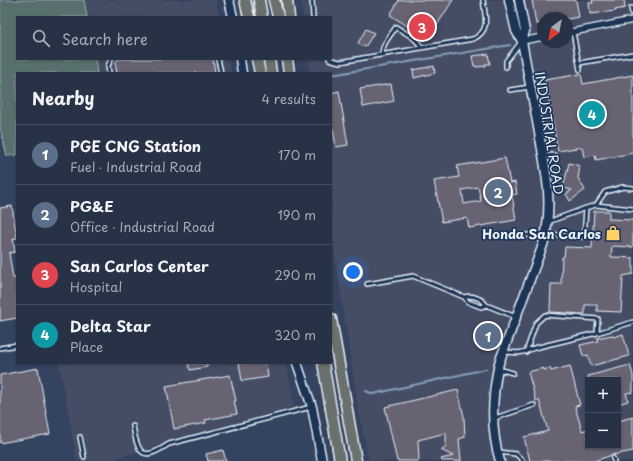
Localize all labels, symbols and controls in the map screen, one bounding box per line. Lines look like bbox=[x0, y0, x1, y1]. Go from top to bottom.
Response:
pin: 3 bbox=[409, 12, 435, 42]
north arrow bbox=[537, 12, 573, 48]
search box bbox=[16, 16, 332, 60]
icon: search bbox=[30, 27, 52, 49]
text: Search here bbox=[62, 27, 148, 50]
street label: INDUSTRIAL ROAD bbox=[531, 70, 569, 196]
text: Nearby bbox=[32, 85, 94, 111]
text: 4 results bbox=[262, 89, 316, 108]
pin: 4 bbox=[579, 99, 605, 129]
text: PGE CNG Station bbox=[70, 134, 201, 157]
text: 1 bbox=[42, 145, 48, 164]
text: 170 m bbox=[278, 145, 316, 164]
text: Fuel · Industrial Road bbox=[70, 157, 202, 176]
pin: 2 bbox=[485, 177, 511, 207]
text: PG&E bbox=[70, 194, 114, 217]
text: 2 bbox=[40, 205, 50, 224]
text: 190 m bbox=[277, 205, 316, 224]
text: Office · Industrial Road bbox=[70, 217, 215, 236]
place label: Honda San Carlos bbox=[482, 224, 601, 243]
shop icon: Honda San Carlos bbox=[604, 224, 622, 242]
text: San Carlos Center bbox=[70, 254, 209, 277]
your location bbox=[343, 262, 363, 282]
text: 3 bbox=[41, 265, 49, 284]
text: 290 m bbox=[275, 265, 316, 284]
text: Hospital bbox=[70, 277, 122, 296]
text: Delta Star bbox=[70, 314, 151, 337]
pin: 1 bbox=[475, 321, 501, 351]
text: 4 bbox=[41, 325, 49, 344]
text: 320 m bbox=[274, 325, 316, 344]
text: Place bbox=[70, 337, 103, 356]
map controls bbox=[585, 377, 621, 449]
button: + bbox=[585, 377, 621, 413]
button: − bbox=[585, 413, 621, 449]

